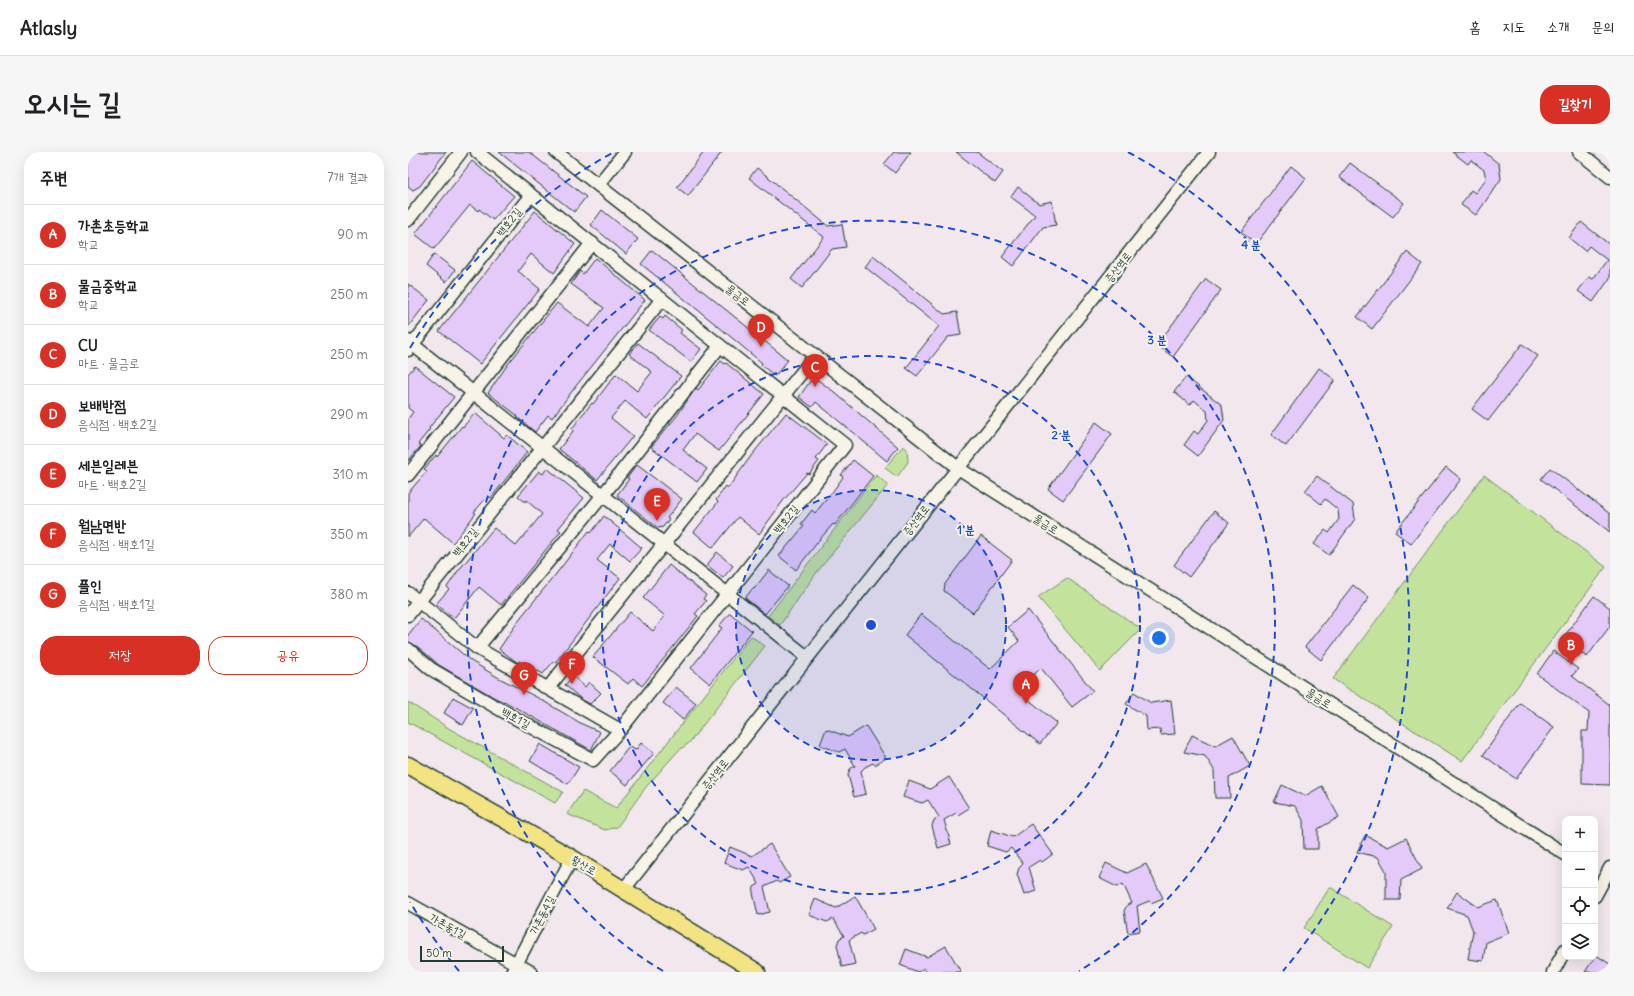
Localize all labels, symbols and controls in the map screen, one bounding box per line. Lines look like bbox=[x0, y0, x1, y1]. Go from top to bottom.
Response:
text: Atlasly bbox=[20, 16, 77, 40]
text: 홈 bbox=[1469, 18, 1480, 36]
text: 지도 bbox=[1502, 18, 1525, 36]
text: 소개 bbox=[1547, 18, 1569, 36]
text: 문의 bbox=[1591, 18, 1614, 36]
text: 오시는 길 bbox=[24, 85, 121, 121]
button: 길찾기 bbox=[1540, 85, 1610, 124]
text: 주변 bbox=[40, 167, 67, 189]
text: 7개 결과 bbox=[327, 169, 368, 186]
street label: 백호2길 bbox=[493, 205, 525, 239]
text: 가촌초등학교 bbox=[78, 216, 150, 235]
text: A bbox=[49, 226, 57, 243]
text: 90 m bbox=[337, 226, 368, 243]
text: 학교 bbox=[78, 236, 99, 253]
text: 4 분 bbox=[1241, 237, 1261, 252]
street label: 증산역로 bbox=[1102, 249, 1135, 285]
text: 물금중학교 bbox=[78, 276, 138, 295]
street label: 물금로 bbox=[723, 281, 753, 309]
text: B bbox=[49, 286, 57, 303]
text: 250 m bbox=[330, 286, 368, 303]
text: 학교 bbox=[78, 296, 99, 313]
pin: D bbox=[748, 314, 774, 347]
text: 3 분 bbox=[1147, 332, 1167, 347]
text: CU bbox=[78, 336, 98, 355]
text: C bbox=[49, 346, 57, 363]
text: 250 m bbox=[330, 346, 368, 363]
pin: C bbox=[802, 354, 828, 387]
text: 마트 · 물금로 bbox=[78, 355, 139, 372]
text: 보배반점 bbox=[78, 396, 126, 415]
text: D bbox=[48, 406, 58, 423]
text: 290 m bbox=[330, 406, 368, 423]
text: 음식점 · 백호2길 bbox=[78, 416, 157, 433]
text: 2 분 bbox=[1051, 427, 1071, 442]
text: 세븐일레븐 bbox=[78, 456, 138, 475]
text: E bbox=[49, 466, 57, 483]
text: 310 m bbox=[333, 466, 368, 483]
text: 마트 · 백호2길 bbox=[78, 476, 147, 493]
pin: E bbox=[644, 488, 670, 521]
street label: 백호2길 bbox=[770, 502, 802, 536]
street label: 증산역로 bbox=[900, 502, 933, 538]
street label: 물금로 bbox=[1031, 511, 1061, 537]
text: 월남면반 bbox=[78, 516, 126, 535]
text: 1 분 bbox=[957, 522, 975, 537]
street label: 백호2길 bbox=[449, 525, 481, 559]
text: F bbox=[49, 526, 57, 543]
text: 350 m bbox=[330, 526, 368, 543]
text: 음식점 · 백호1길 bbox=[78, 536, 155, 553]
text: 플인 bbox=[78, 576, 102, 595]
text: G bbox=[48, 586, 58, 603]
text: 380 m bbox=[330, 586, 368, 603]
text: 음식점 · 백호1길 bbox=[78, 596, 155, 613]
centre of rings bbox=[864, 618, 878, 632]
your location bbox=[1149, 628, 1169, 648]
pin: B bbox=[1558, 632, 1584, 665]
button: 저장 bbox=[40, 636, 200, 675]
button: 공유 bbox=[208, 636, 368, 675]
pin: F bbox=[559, 651, 585, 684]
pin: G bbox=[511, 662, 537, 695]
pin: A bbox=[1013, 671, 1039, 704]
street label: 물금로 bbox=[1304, 685, 1334, 711]
street label: 백호1길 bbox=[499, 704, 533, 732]
street label: 증산역로 bbox=[699, 756, 732, 792]
map controls bbox=[1562, 816, 1598, 960]
button: + bbox=[1562, 816, 1598, 852]
street label: 황산로 bbox=[569, 852, 599, 878]
button: − bbox=[1562, 852, 1598, 888]
button: locate bbox=[1562, 888, 1598, 924]
street label: 가촌동4길 bbox=[526, 893, 558, 937]
street label: 가촌동1길 bbox=[427, 910, 469, 942]
button: layers bbox=[1562, 924, 1598, 960]
scale bar bbox=[420, 944, 504, 963]
text: 50 m bbox=[426, 946, 452, 960]

